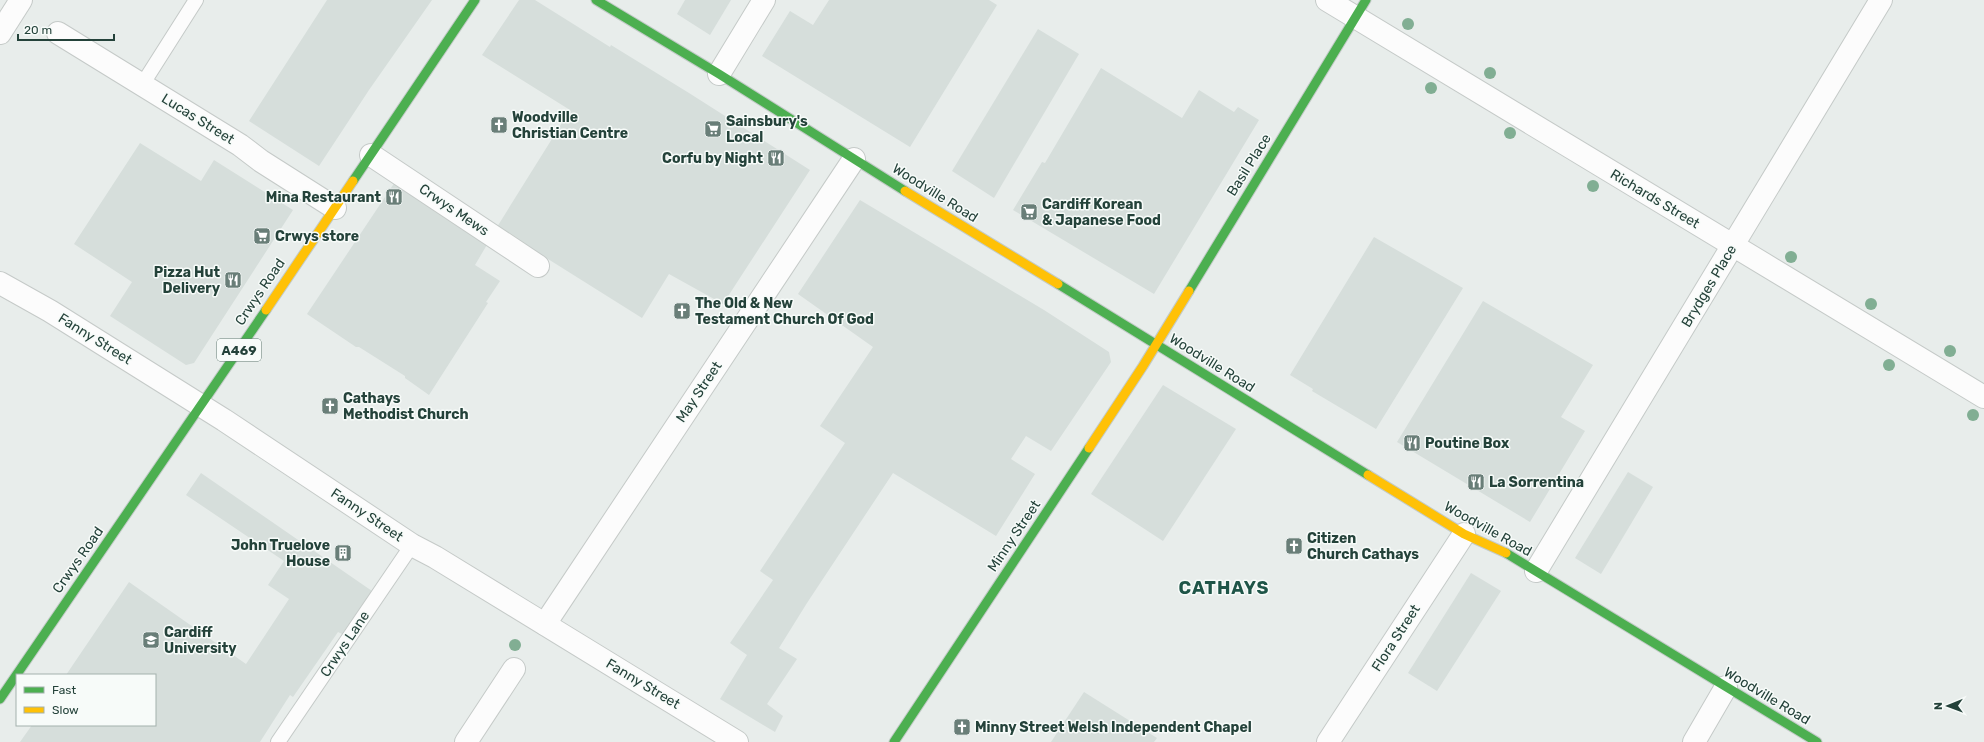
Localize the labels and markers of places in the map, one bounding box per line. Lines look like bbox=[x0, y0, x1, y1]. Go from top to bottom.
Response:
place label: Woodville Christian Centre bbox=[512, 109, 628, 142]
place label: Sainsbury's Local bbox=[726, 113, 808, 146]
church icon: Woodville Christian Centre bbox=[489, 115, 509, 135]
supermarket icon: Sainsbury's Local bbox=[703, 119, 723, 139]
restaurant icon: Corfu by Night bbox=[766, 148, 786, 168]
place label: Corfu by Night bbox=[662, 150, 763, 167]
restaurant icon: Mina Restaurant bbox=[384, 187, 404, 207]
place label: Mina Restaurant bbox=[266, 189, 381, 206]
place label: Cardiff Korean & Japanese Food bbox=[1042, 196, 1161, 229]
supermarket icon: Cardiff Korean & Japanese Food bbox=[1019, 202, 1039, 222]
supermarket icon: Crwys store bbox=[252, 226, 272, 246]
place label: Crwys store bbox=[275, 228, 359, 245]
place label: Pizza Hut Delivery bbox=[154, 264, 221, 297]
restaurant icon: Pizza Hut Delivery bbox=[223, 270, 243, 290]
place label: The Old & New Testament Church Of God bbox=[695, 295, 874, 328]
church icon: The Old & New Testament Church Of God bbox=[672, 301, 692, 321]
place label: Cathays Methodist Church bbox=[343, 390, 469, 423]
church icon: Cathays Methodist Church bbox=[320, 396, 340, 416]
restaurant icon: Poutine Box bbox=[1402, 433, 1422, 453]
place label: Poutine Box bbox=[1425, 435, 1510, 452]
restaurant icon: La Sorrentina bbox=[1466, 472, 1486, 492]
place label: La Sorrentina bbox=[1489, 474, 1584, 491]
place label: Citizen Church Cathays bbox=[1307, 530, 1419, 563]
church icon: Citizen Church Cathays bbox=[1284, 536, 1304, 556]
place label: John Truelove House bbox=[231, 537, 330, 570]
building icon: John Truelove House bbox=[333, 543, 353, 563]
place label: Cardiff University bbox=[164, 624, 237, 657]
school or university icon: Cardiff University bbox=[141, 630, 161, 650]
church icon: Minny Street Welsh Independent Chapel bbox=[952, 717, 972, 737]
place label: Minny Street Welsh Independent Chapel bbox=[975, 719, 1252, 736]

